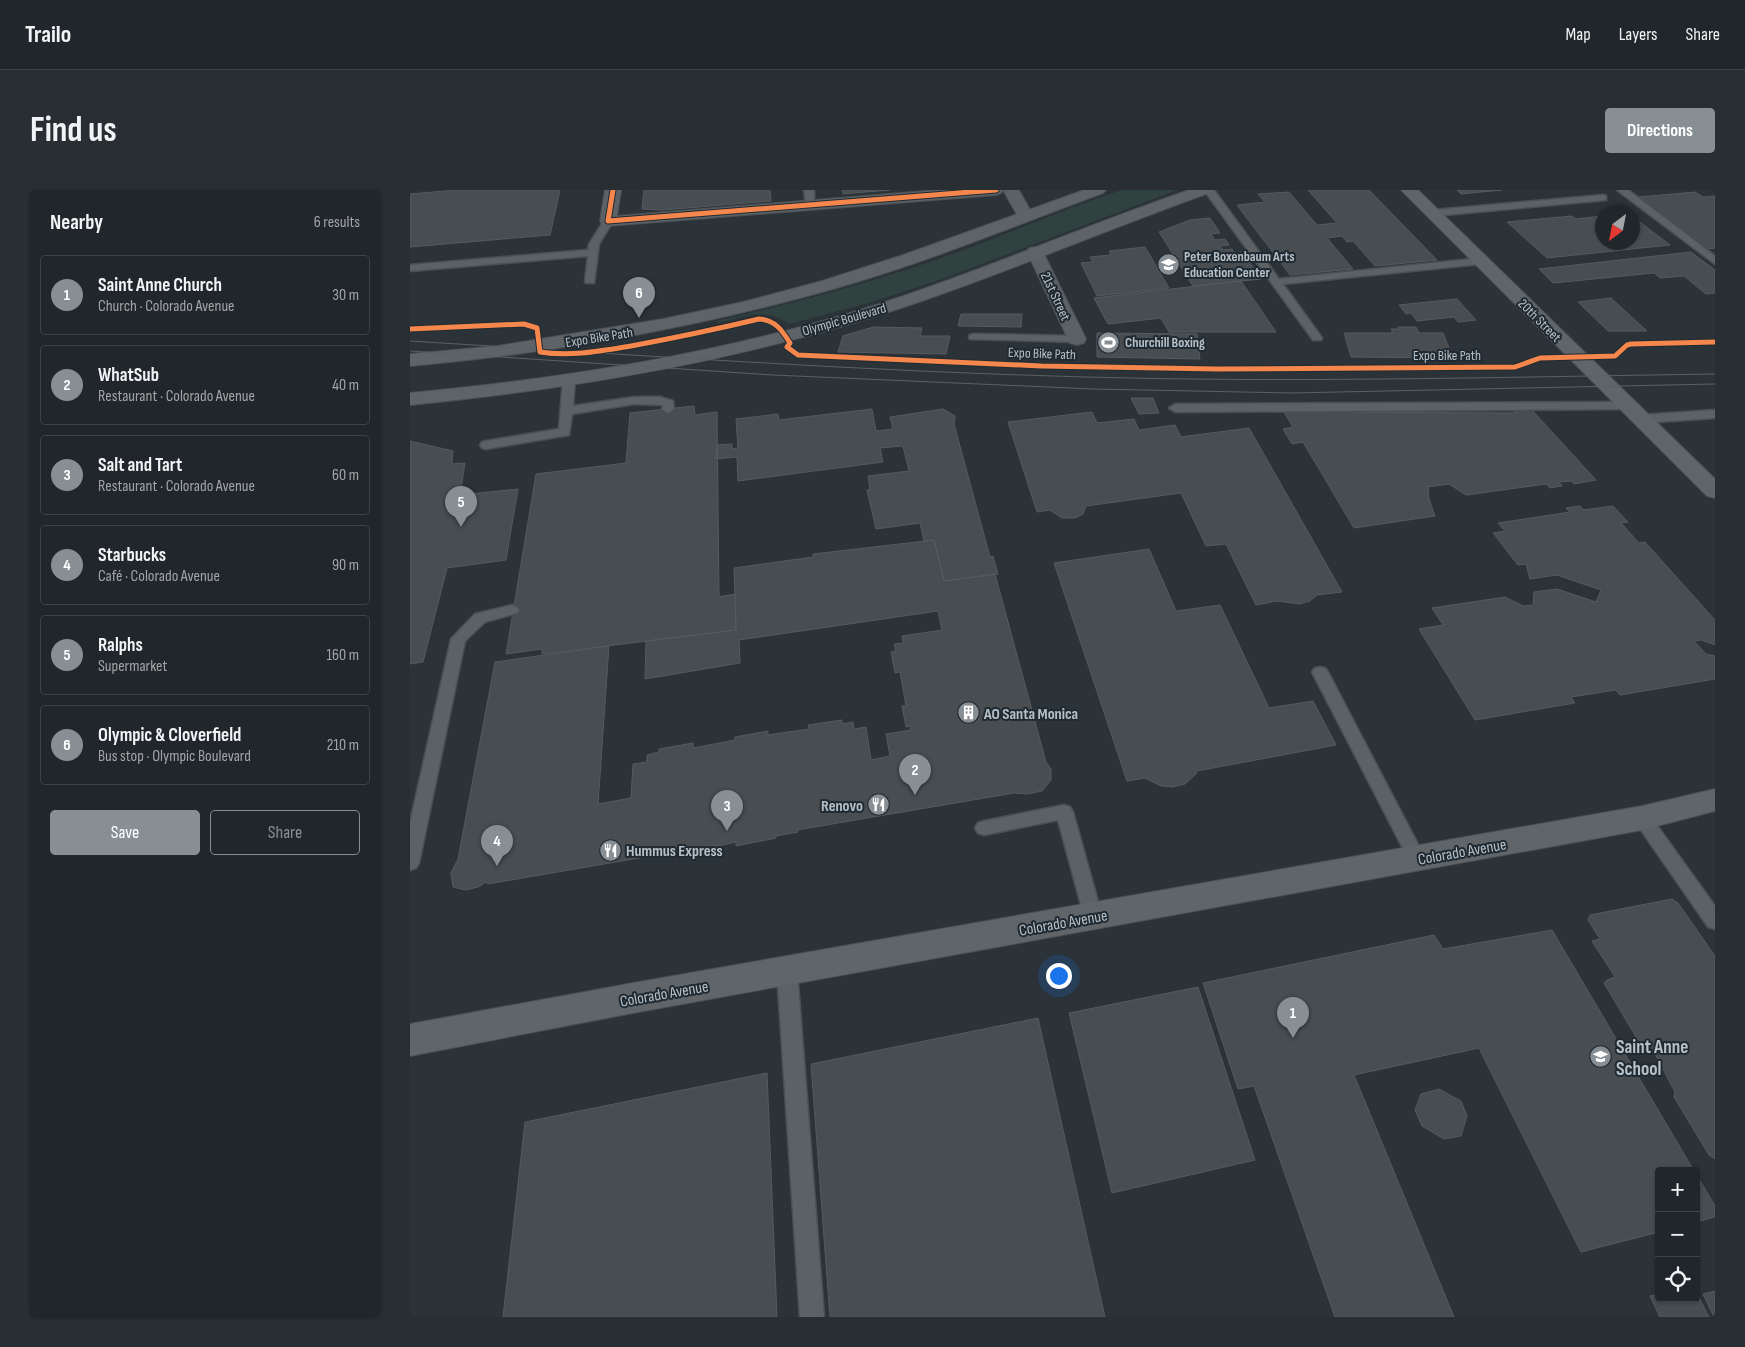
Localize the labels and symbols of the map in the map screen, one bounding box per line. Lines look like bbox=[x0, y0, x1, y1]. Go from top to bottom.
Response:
north arrow bbox=[1595, 205, 1640, 250]
place label: Peter Boxenbaum Arts Education Center bbox=[1184, 248, 1295, 281]
school or university icon: Peter Boxenbaum Arts Education Center bbox=[1156, 252, 1180, 276]
street label: 21st Street bbox=[1037, 269, 1074, 323]
pin: 6 bbox=[623, 277, 655, 318]
street label: 20th Street bbox=[1515, 295, 1565, 345]
street label: Olympic Boulevard bbox=[800, 299, 888, 340]
street label: Expo Bike Path bbox=[564, 324, 634, 351]
sports icon: Churchill Boxing bbox=[1097, 330, 1121, 354]
place label: Churchill Boxing bbox=[1125, 334, 1205, 351]
street label: Expo Bike Path bbox=[1008, 344, 1076, 363]
street label: Expo Bike Path bbox=[1413, 347, 1481, 364]
pin: 5 bbox=[445, 486, 477, 527]
building icon: AO Santa Monica bbox=[956, 701, 980, 725]
place label: AO Santa Monica bbox=[983, 705, 1078, 724]
pin: 2 bbox=[899, 754, 931, 795]
pin: 3 bbox=[711, 790, 743, 831]
restaurant icon: Renovo bbox=[867, 793, 891, 817]
place label: Renovo bbox=[821, 797, 863, 816]
pin: 4 bbox=[481, 825, 513, 866]
street label: Colorado Avenue bbox=[1417, 835, 1508, 870]
restaurant icon: Hummus Express bbox=[598, 838, 622, 862]
place label: Hummus Express bbox=[626, 842, 723, 861]
street label: Colorado Avenue bbox=[1018, 906, 1109, 941]
your location bbox=[1046, 963, 1072, 989]
street label: Colorado Avenue bbox=[619, 977, 710, 1012]
pin: 1 bbox=[1277, 997, 1309, 1038]
place label: Saint Anne School bbox=[1616, 1036, 1688, 1081]
school or university icon: Saint Anne School bbox=[1588, 1045, 1612, 1069]

